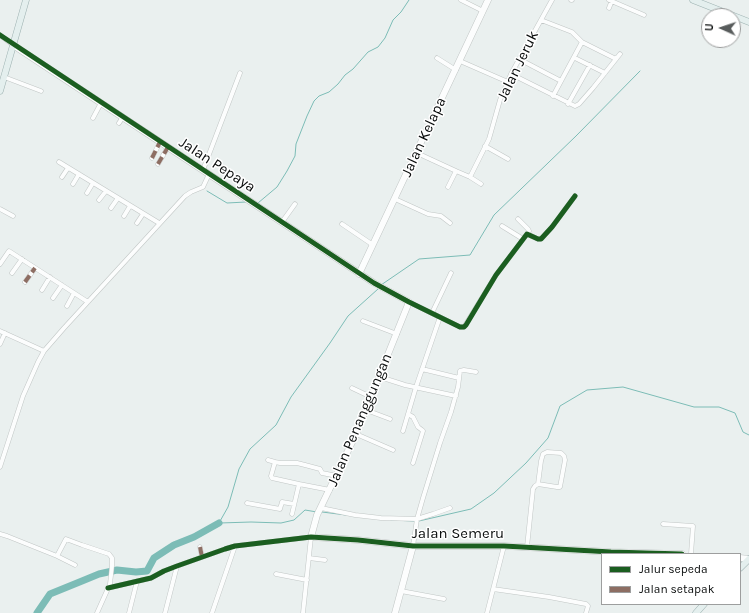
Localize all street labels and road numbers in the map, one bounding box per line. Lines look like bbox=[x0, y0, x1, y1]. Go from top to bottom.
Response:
street label: Jalan Jeruk bbox=[493, 28, 543, 104]
street label: Jalan Kelapa bbox=[398, 94, 450, 180]
street label: Jalan Pepaya bbox=[175, 134, 259, 196]
street label: Jalan Penanggungan bbox=[324, 351, 396, 489]
street label: Jalan Semeru bbox=[412, 525, 504, 543]

